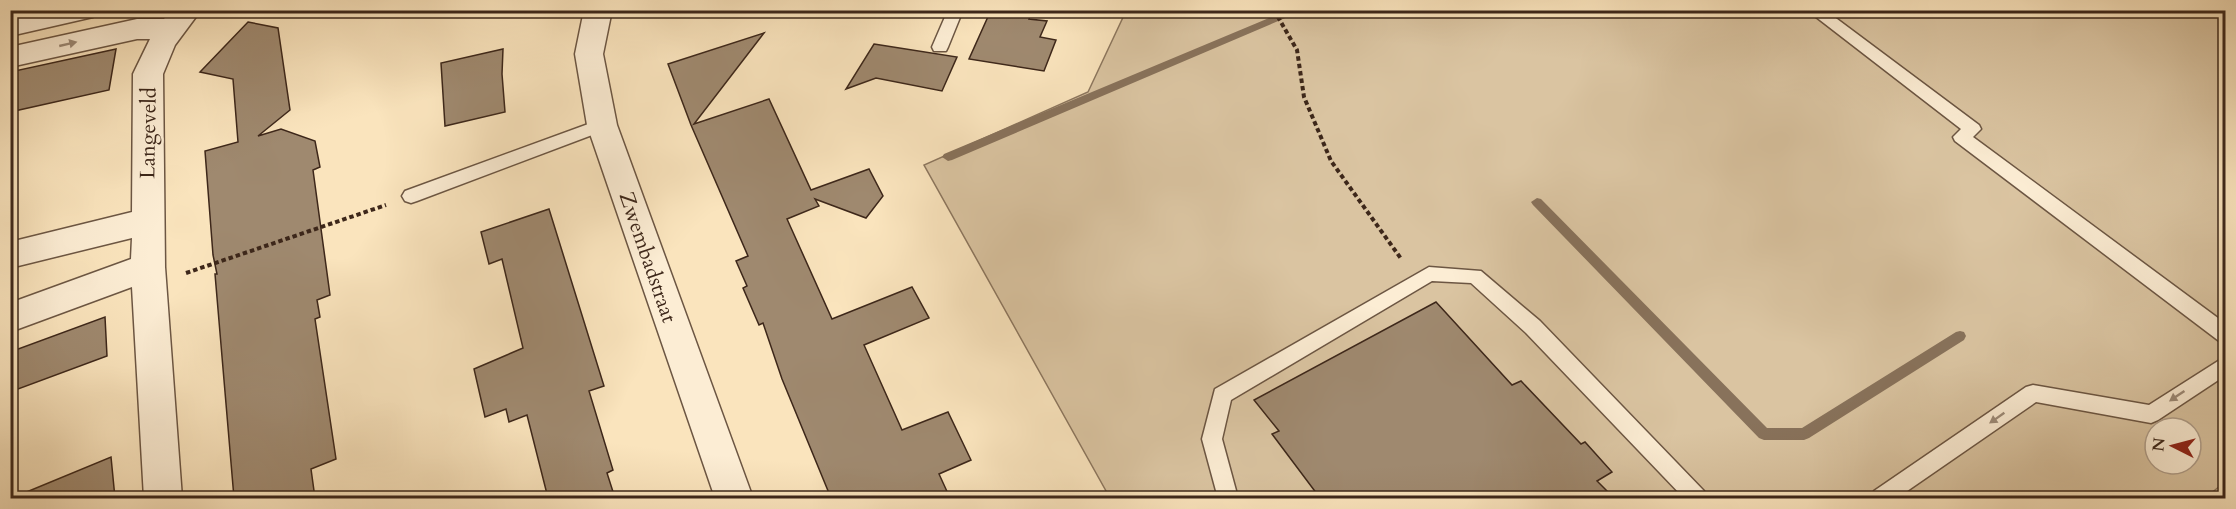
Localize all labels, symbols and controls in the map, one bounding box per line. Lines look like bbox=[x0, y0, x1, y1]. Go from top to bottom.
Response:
one-way arrow bbox=[58, 39, 77, 48]
street label: Langeveld bbox=[133, 87, 164, 179]
street label: Zwembadstraat bbox=[612, 188, 684, 327]
one-way arrow bbox=[2169, 390, 2185, 401]
one-way arrow bbox=[1989, 412, 2005, 424]
north arrow bbox=[2143, 416, 2203, 476]
text: N bbox=[2147, 436, 2171, 453]

